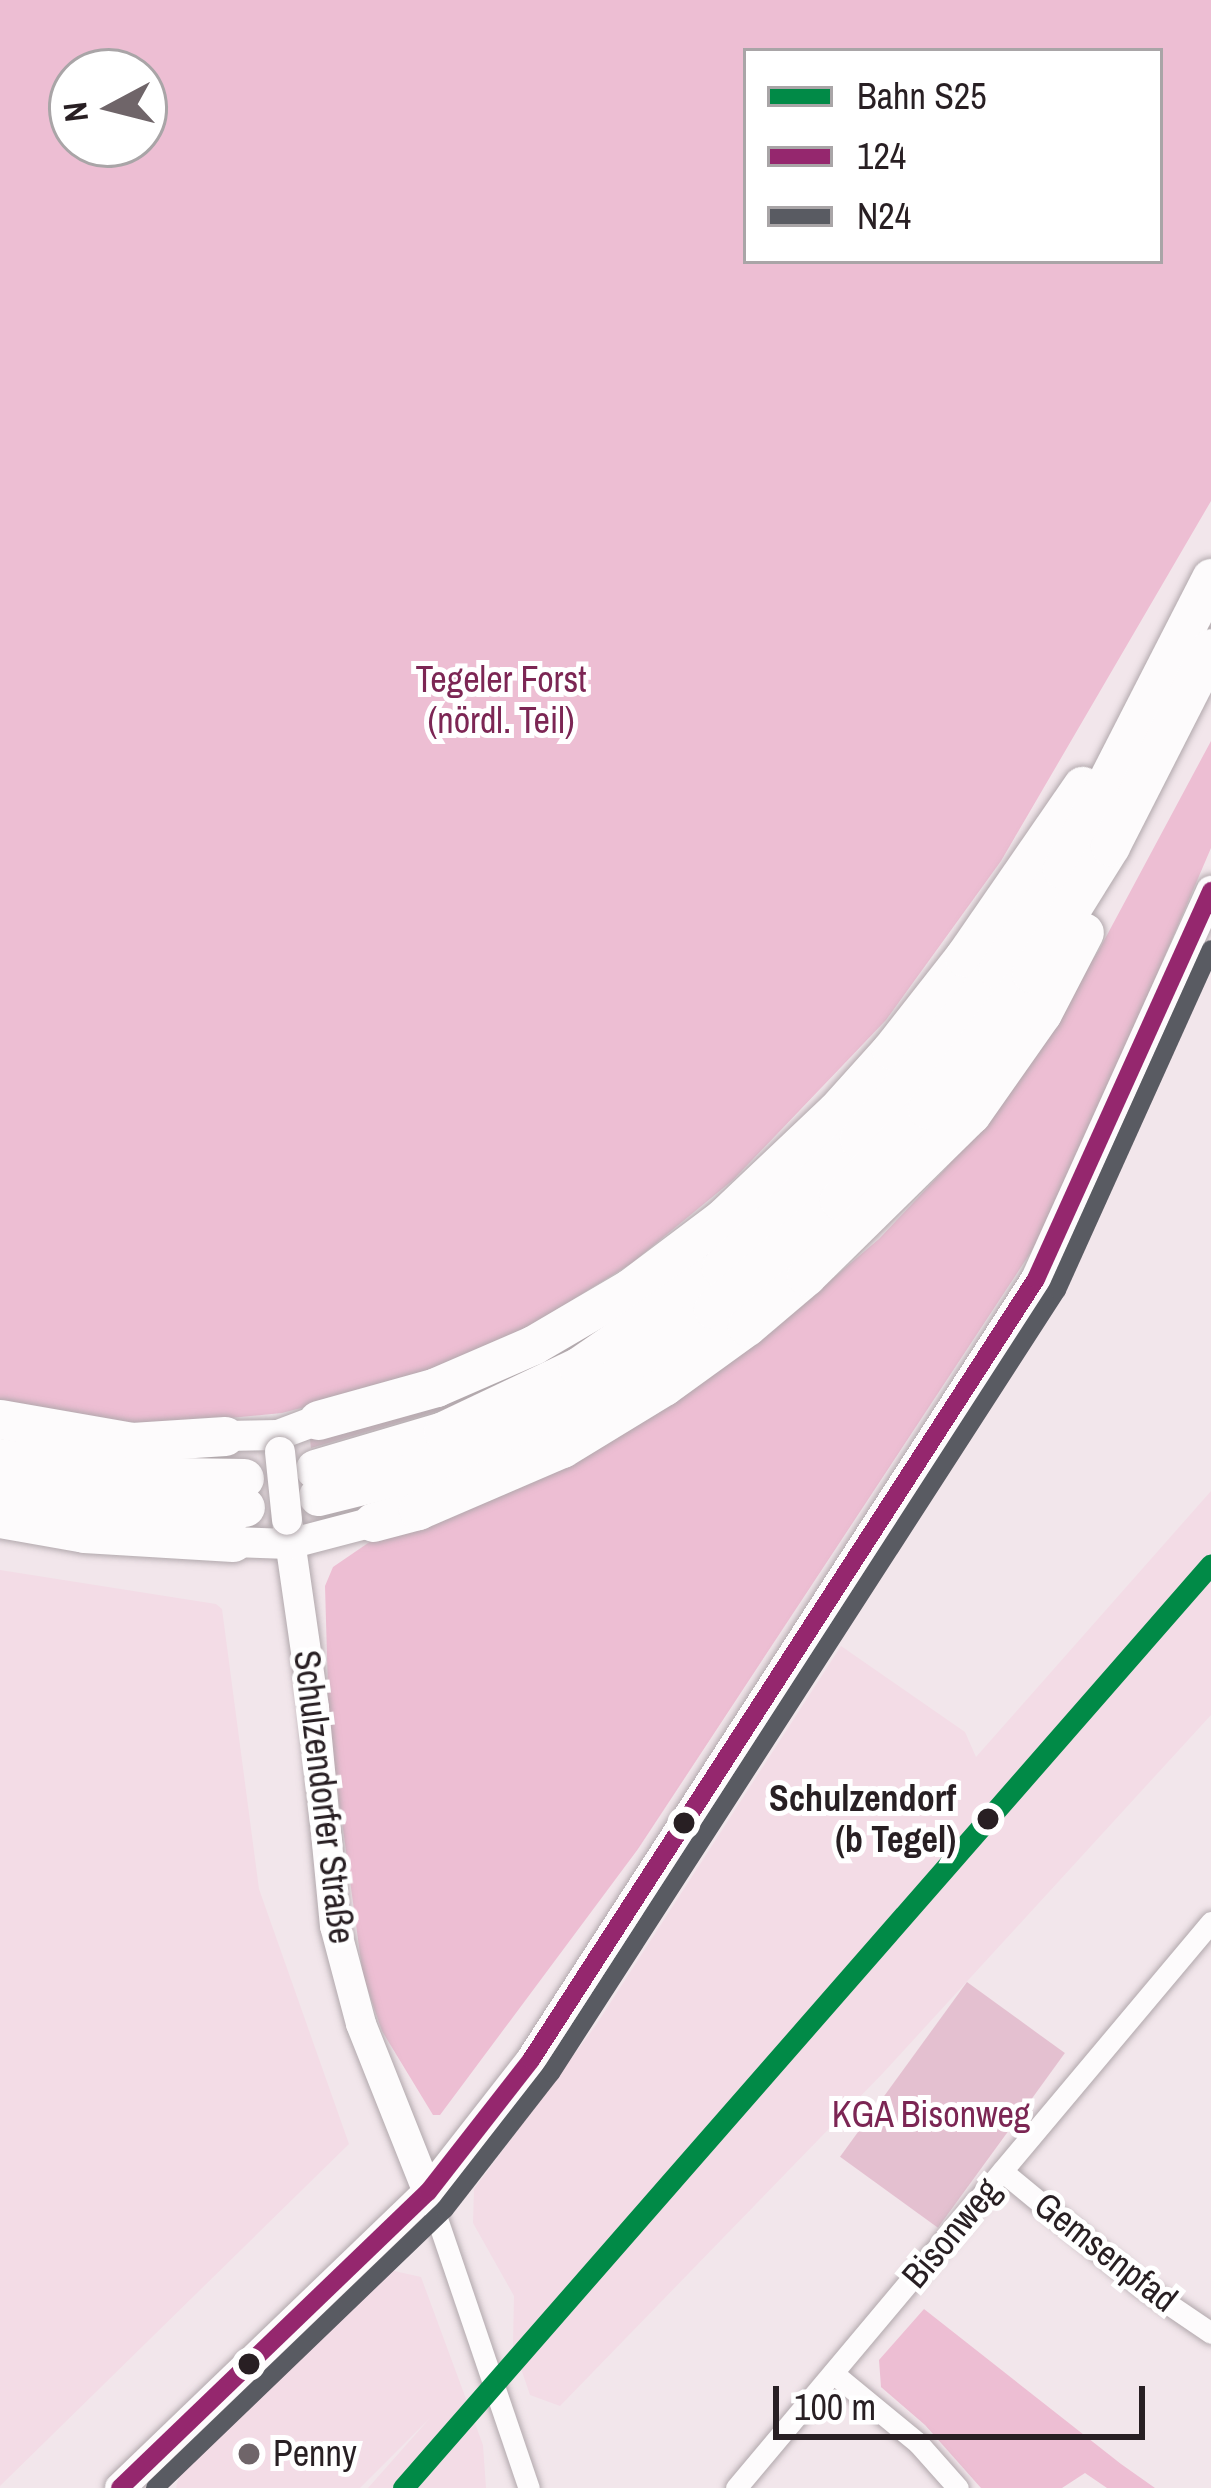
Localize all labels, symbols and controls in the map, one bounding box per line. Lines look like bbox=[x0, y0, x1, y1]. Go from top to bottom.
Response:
north arrow bbox=[48, 48, 168, 168]
legend bbox=[743, 48, 1163, 264]
text: Bahn S25 bbox=[857, 72, 987, 120]
text: N bbox=[52, 100, 98, 124]
text: 124 bbox=[857, 132, 906, 180]
text: N24 bbox=[857, 192, 911, 240]
park label: Tegeler Forst (nördl. Teil) bbox=[416, 657, 586, 742]
street label: Schulzendorfer Straße bbox=[285, 1648, 363, 1946]
place label: Schulzendorf (b Tegel) bbox=[769, 1776, 956, 1861]
marker: Schulzendorf (b Tegel) bbox=[967, 1798, 1009, 1840]
unlabelled marker bbox=[673, 1812, 695, 1834]
park label: KGA Bisonweg bbox=[831, 2093, 1031, 2137]
street label: Bisonweg bbox=[893, 2169, 1009, 2297]
street label: Gemsenpfad bbox=[1026, 2183, 1186, 2321]
unlabelled marker bbox=[238, 2353, 260, 2375]
scale bar bbox=[779, 2362, 1151, 2436]
text: 100 m bbox=[794, 2383, 876, 2431]
place label: Penny bbox=[273, 2432, 357, 2476]
marker: Penny bbox=[236, 2441, 262, 2467]

